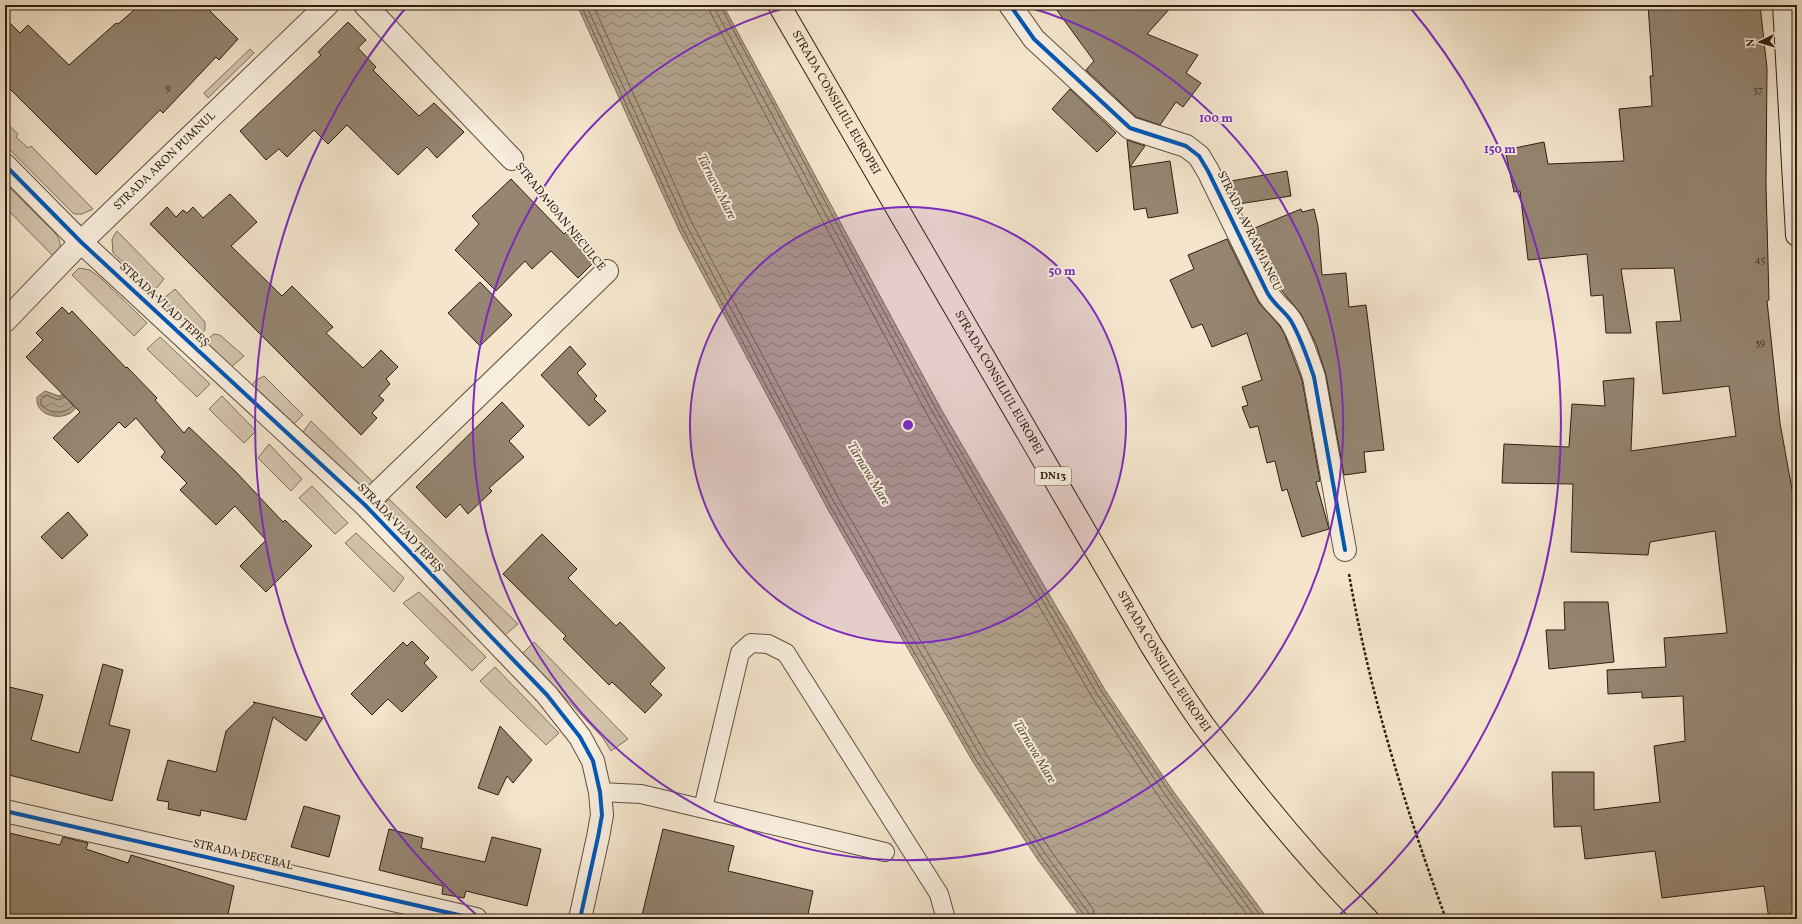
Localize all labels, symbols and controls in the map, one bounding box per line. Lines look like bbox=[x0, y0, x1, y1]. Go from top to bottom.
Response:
north arrow bbox=[1740, 22, 1780, 62]
street label: STRADA CONSILIUL EUROPEI bbox=[788, 28, 884, 178]
text: N bbox=[1744, 38, 1759, 47]
house number: 9 bbox=[165, 81, 171, 95]
house number: 57 bbox=[1753, 83, 1763, 97]
street label: STRADA ARON PUMNUL bbox=[110, 108, 219, 214]
text: 100 m bbox=[1199, 111, 1233, 127]
text: 150 m bbox=[1484, 142, 1516, 158]
water label: Târnava Mare bbox=[692, 151, 740, 223]
street label: STRADA IOAN NECULCE bbox=[511, 159, 609, 275]
street label: STRADA AVRAM IANCU bbox=[1213, 168, 1285, 294]
house number: 45 bbox=[1755, 253, 1765, 267]
street label: STRADA VLAD ȚEPEȘ bbox=[116, 259, 212, 351]
text: 50 m bbox=[1048, 264, 1076, 280]
street label: STRADA CONSILIUL EUROPEI bbox=[950, 308, 1047, 458]
house number: 39 bbox=[1755, 336, 1765, 350]
centre of rings bbox=[901, 418, 915, 432]
water label: Târnava Mare bbox=[842, 439, 894, 509]
road number: DN13 bbox=[1035, 467, 1071, 485]
street label: STRADA VLAD ȚEPEȘ bbox=[353, 480, 447, 576]
street label: STRADA CONSILIUL EUROPEI bbox=[1113, 588, 1214, 736]
water label: Târnava Mare bbox=[1008, 717, 1060, 787]
street label: STRADA DECEBAL bbox=[191, 836, 295, 874]

